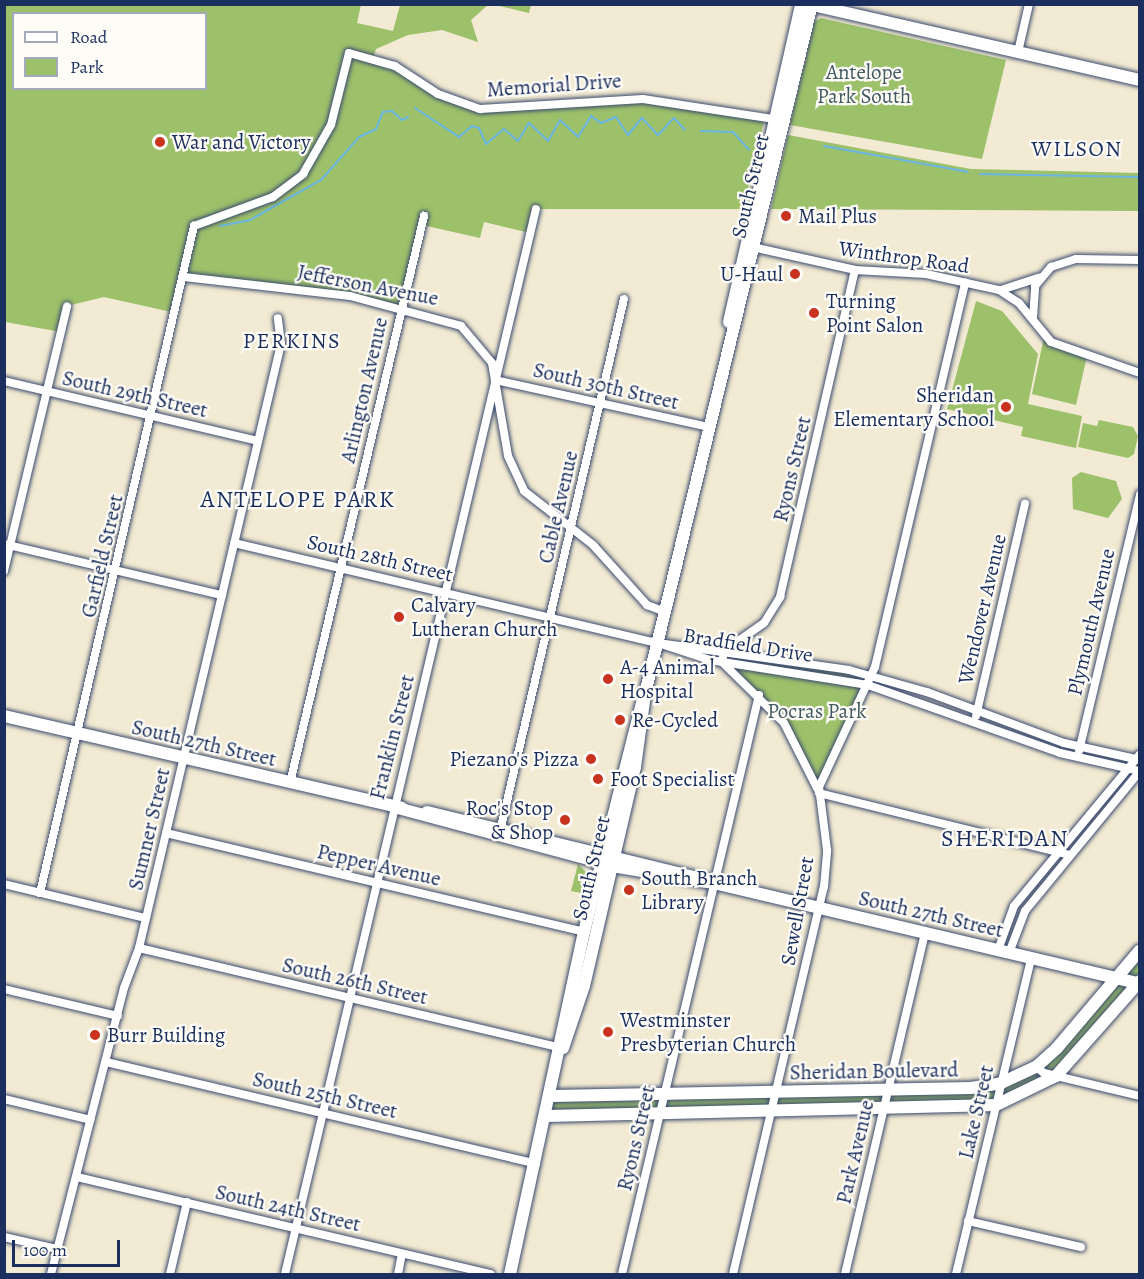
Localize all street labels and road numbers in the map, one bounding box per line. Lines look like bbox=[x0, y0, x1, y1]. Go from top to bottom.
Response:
street label: Memorial Drive bbox=[486, 68, 622, 102]
street label: South Street bbox=[726, 131, 774, 241]
street label: Winthrop Road bbox=[837, 235, 971, 279]
street label: Jefferson Avenue bbox=[295, 259, 441, 311]
street label: Arlington Avenue bbox=[335, 315, 393, 465]
street label: South 30th Street bbox=[531, 357, 681, 415]
street label: South 29th Street bbox=[60, 365, 210, 423]
street label: Ryons Street bbox=[768, 414, 816, 524]
street label: Cable Avenue bbox=[533, 448, 583, 566]
street label: Garfield Street bbox=[76, 492, 128, 620]
street label: South 28th Street bbox=[305, 529, 455, 587]
street label: Wendover Avenue bbox=[952, 531, 1012, 687]
street label: Plymouth Avenue bbox=[1062, 546, 1120, 698]
street label: Bradfield Drive bbox=[682, 622, 814, 668]
street label: Franklin Street bbox=[364, 672, 420, 802]
street label: South 27th Street bbox=[129, 714, 279, 772]
street label: Sumner Street bbox=[123, 765, 175, 893]
street label: South Street bbox=[567, 813, 615, 923]
street label: Pepper Avenue bbox=[315, 839, 443, 891]
street label: Sewell Street bbox=[775, 855, 819, 967]
street label: South 27th Street bbox=[856, 885, 1006, 943]
street label: South 26th Street bbox=[280, 952, 430, 1010]
street label: Sheridan Boulevard bbox=[789, 1057, 959, 1085]
street label: Lake Street bbox=[953, 1063, 999, 1161]
street label: South 25th Street bbox=[250, 1066, 400, 1124]
street label: Ryons Street bbox=[612, 1083, 660, 1193]
street label: Park Avenue bbox=[831, 1097, 879, 1207]
street label: South 24th Street bbox=[213, 1179, 363, 1237]

